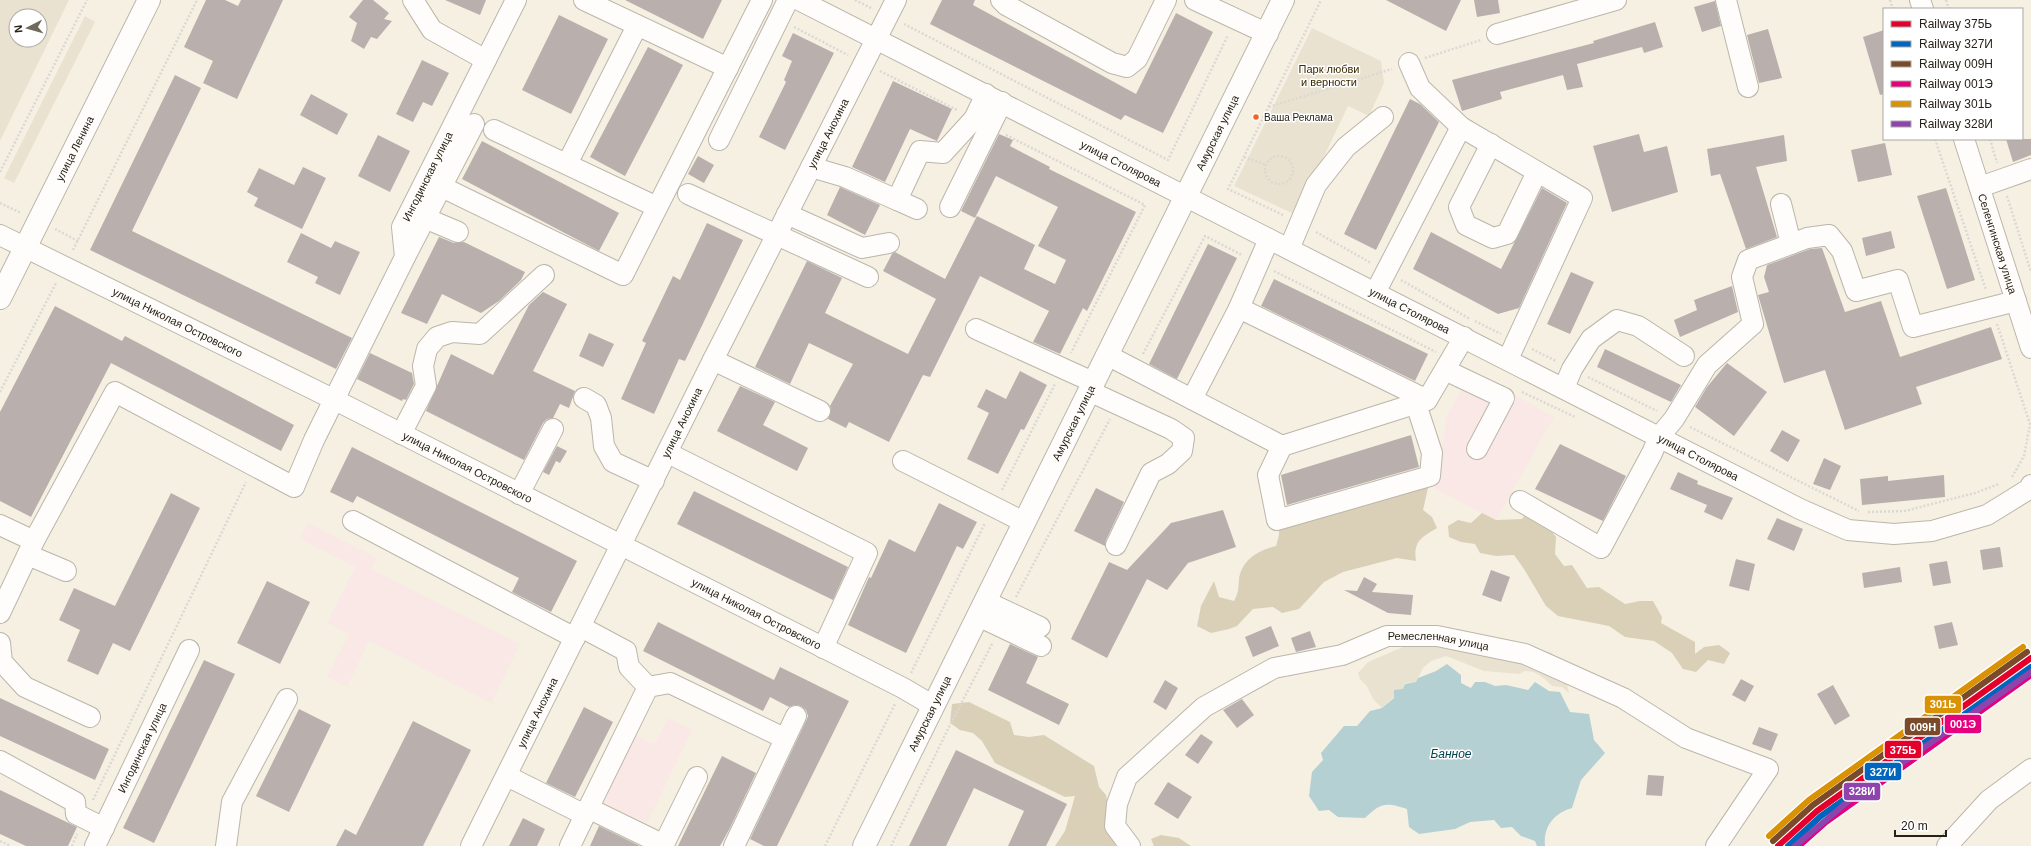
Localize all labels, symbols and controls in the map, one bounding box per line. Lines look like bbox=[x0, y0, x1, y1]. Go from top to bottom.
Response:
north arrow bbox=[8, 8, 48, 48]
legend bbox=[1883, 8, 2023, 140]
text: Railway 375Ь bbox=[1919, 17, 1992, 31]
text: N bbox=[12, 24, 24, 34]
text: Railway 327И bbox=[1919, 37, 1993, 51]
text: Railway 009Н bbox=[1919, 57, 1993, 71]
park label: Парк любви и верности bbox=[1299, 63, 1359, 88]
text: Railway 001Э bbox=[1919, 77, 1993, 91]
street label: Амурская улица bbox=[1194, 92, 1241, 172]
street label: улица Анохина bbox=[805, 96, 851, 170]
text: Railway 301Ь bbox=[1919, 97, 1992, 111]
marker: Ваша Реклама bbox=[1251, 112, 1261, 122]
place label: Ваша Реклама bbox=[1264, 112, 1333, 123]
street label: улица Ленина bbox=[53, 113, 96, 183]
text: Railway 328И bbox=[1919, 117, 1993, 131]
street label: Ингодинская улица bbox=[400, 129, 455, 223]
street label: улица Столярова bbox=[1079, 138, 1164, 189]
street label: Селенгинская улица bbox=[1976, 192, 2020, 296]
street label: улица Николая Островского bbox=[111, 285, 245, 360]
street label: улица Столярова bbox=[1367, 285, 1453, 336]
street label: Амурская улица bbox=[1050, 383, 1098, 463]
street label: улица Анохина bbox=[659, 385, 705, 460]
street label: улица Николая Островского bbox=[401, 429, 534, 505]
street label: улица Столярова bbox=[1656, 432, 1741, 483]
street label: улица Николая Островского bbox=[690, 576, 823, 651]
street label: Ремесленная улица bbox=[1388, 630, 1491, 653]
street label: Амурская улица bbox=[906, 673, 954, 753]
street label: улица Анохина bbox=[515, 675, 560, 750]
line badge: 301Ь bbox=[1924, 695, 1962, 714]
text: 301Ь bbox=[1930, 698, 1956, 710]
street label: Ингодинская улица bbox=[115, 700, 169, 795]
line badge: 001Э bbox=[1944, 714, 1982, 734]
line badge: 009Н bbox=[1904, 717, 1941, 736]
text: 001Э bbox=[1950, 718, 1976, 730]
text: 009Н bbox=[1910, 721, 1936, 733]
line badge: 375Ь bbox=[1884, 740, 1922, 759]
text: 375Ь bbox=[1890, 744, 1916, 756]
water label: Банное bbox=[1430, 747, 1472, 761]
line badge: 327И bbox=[1864, 762, 1902, 781]
text: 327И bbox=[1870, 766, 1896, 778]
line badge: 328И bbox=[1843, 782, 1881, 801]
text: 328И bbox=[1849, 785, 1875, 797]
scale bar bbox=[1895, 812, 1946, 838]
text: 20 m bbox=[1901, 819, 1928, 833]

